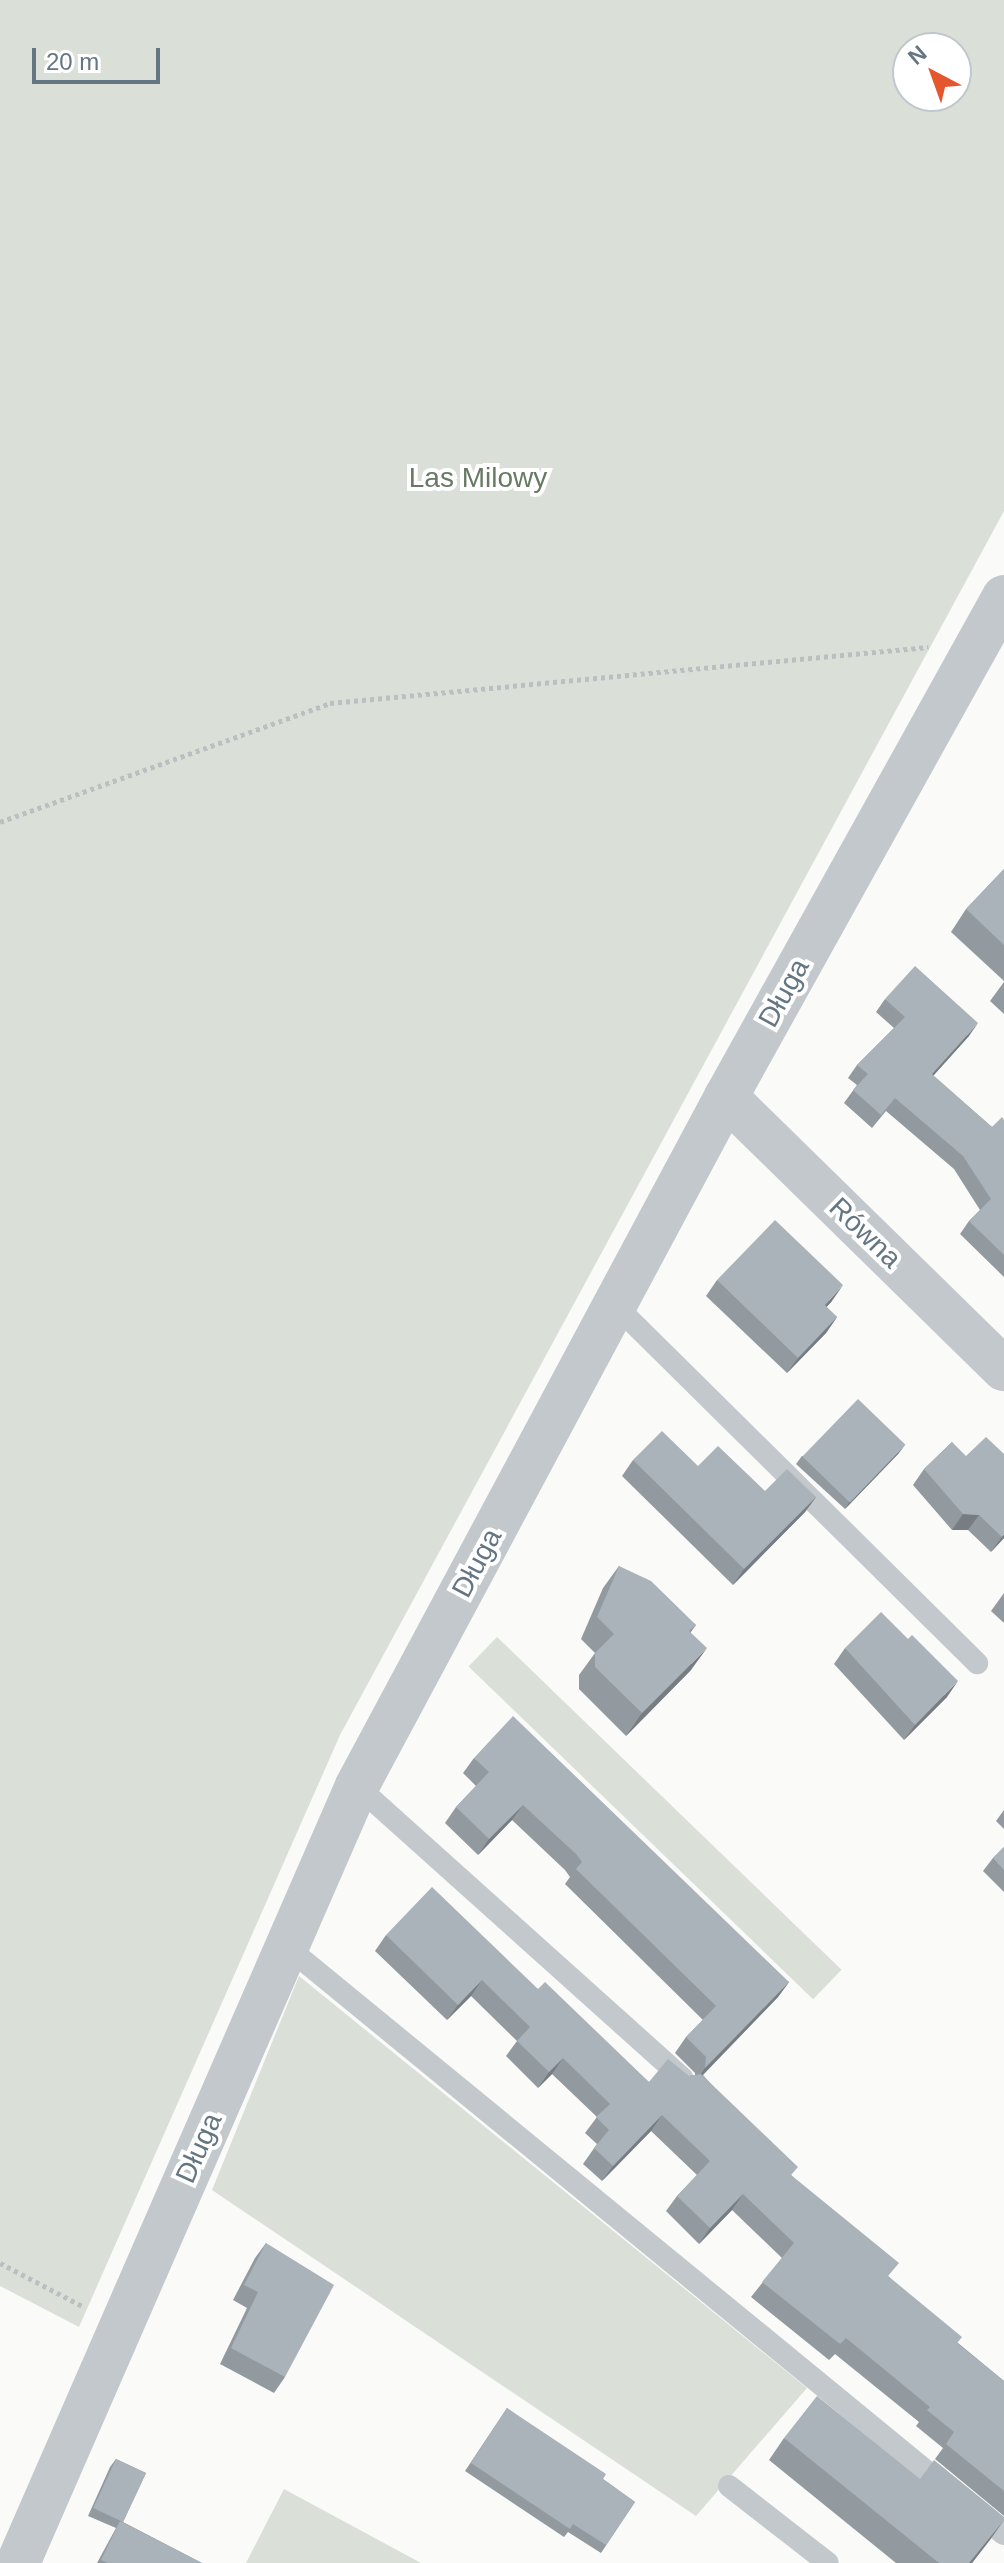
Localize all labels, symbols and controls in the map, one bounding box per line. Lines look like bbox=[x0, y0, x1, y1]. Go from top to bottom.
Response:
scale bar bbox=[36, 32, 164, 82]
north arrow bbox=[892, 32, 972, 112]
text: N bbox=[903, 40, 931, 70]
text: 20 m bbox=[46, 48, 99, 75]
park label: Las Milowy bbox=[409, 461, 547, 495]
street label: Długa bbox=[752, 953, 816, 1033]
street label: Równa bbox=[822, 1191, 908, 1275]
street label: Długa bbox=[445, 1523, 509, 1603]
street label: Długa bbox=[169, 2108, 229, 2188]

